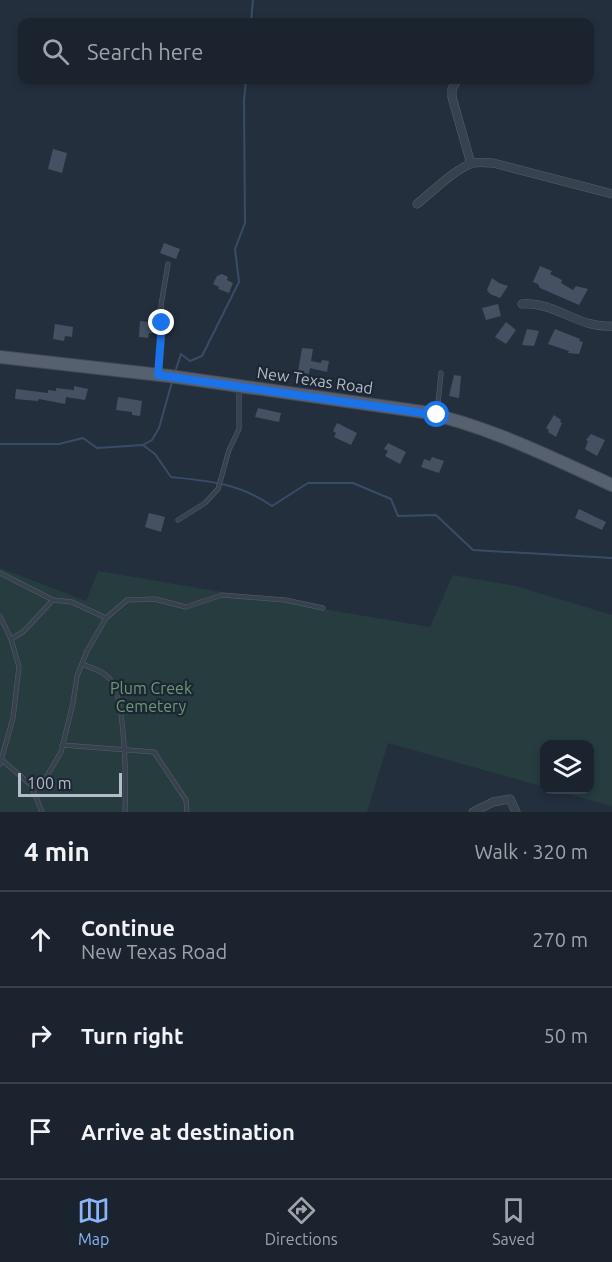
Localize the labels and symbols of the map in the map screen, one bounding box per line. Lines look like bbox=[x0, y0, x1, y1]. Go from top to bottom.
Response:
route end bbox=[148, 309, 174, 335]
street label: New Texas Road bbox=[256, 363, 374, 397]
route start bbox=[423, 401, 449, 427]
park label: Plum Creek Cemetery bbox=[110, 679, 192, 715]
scale bar bbox=[18, 770, 122, 798]

